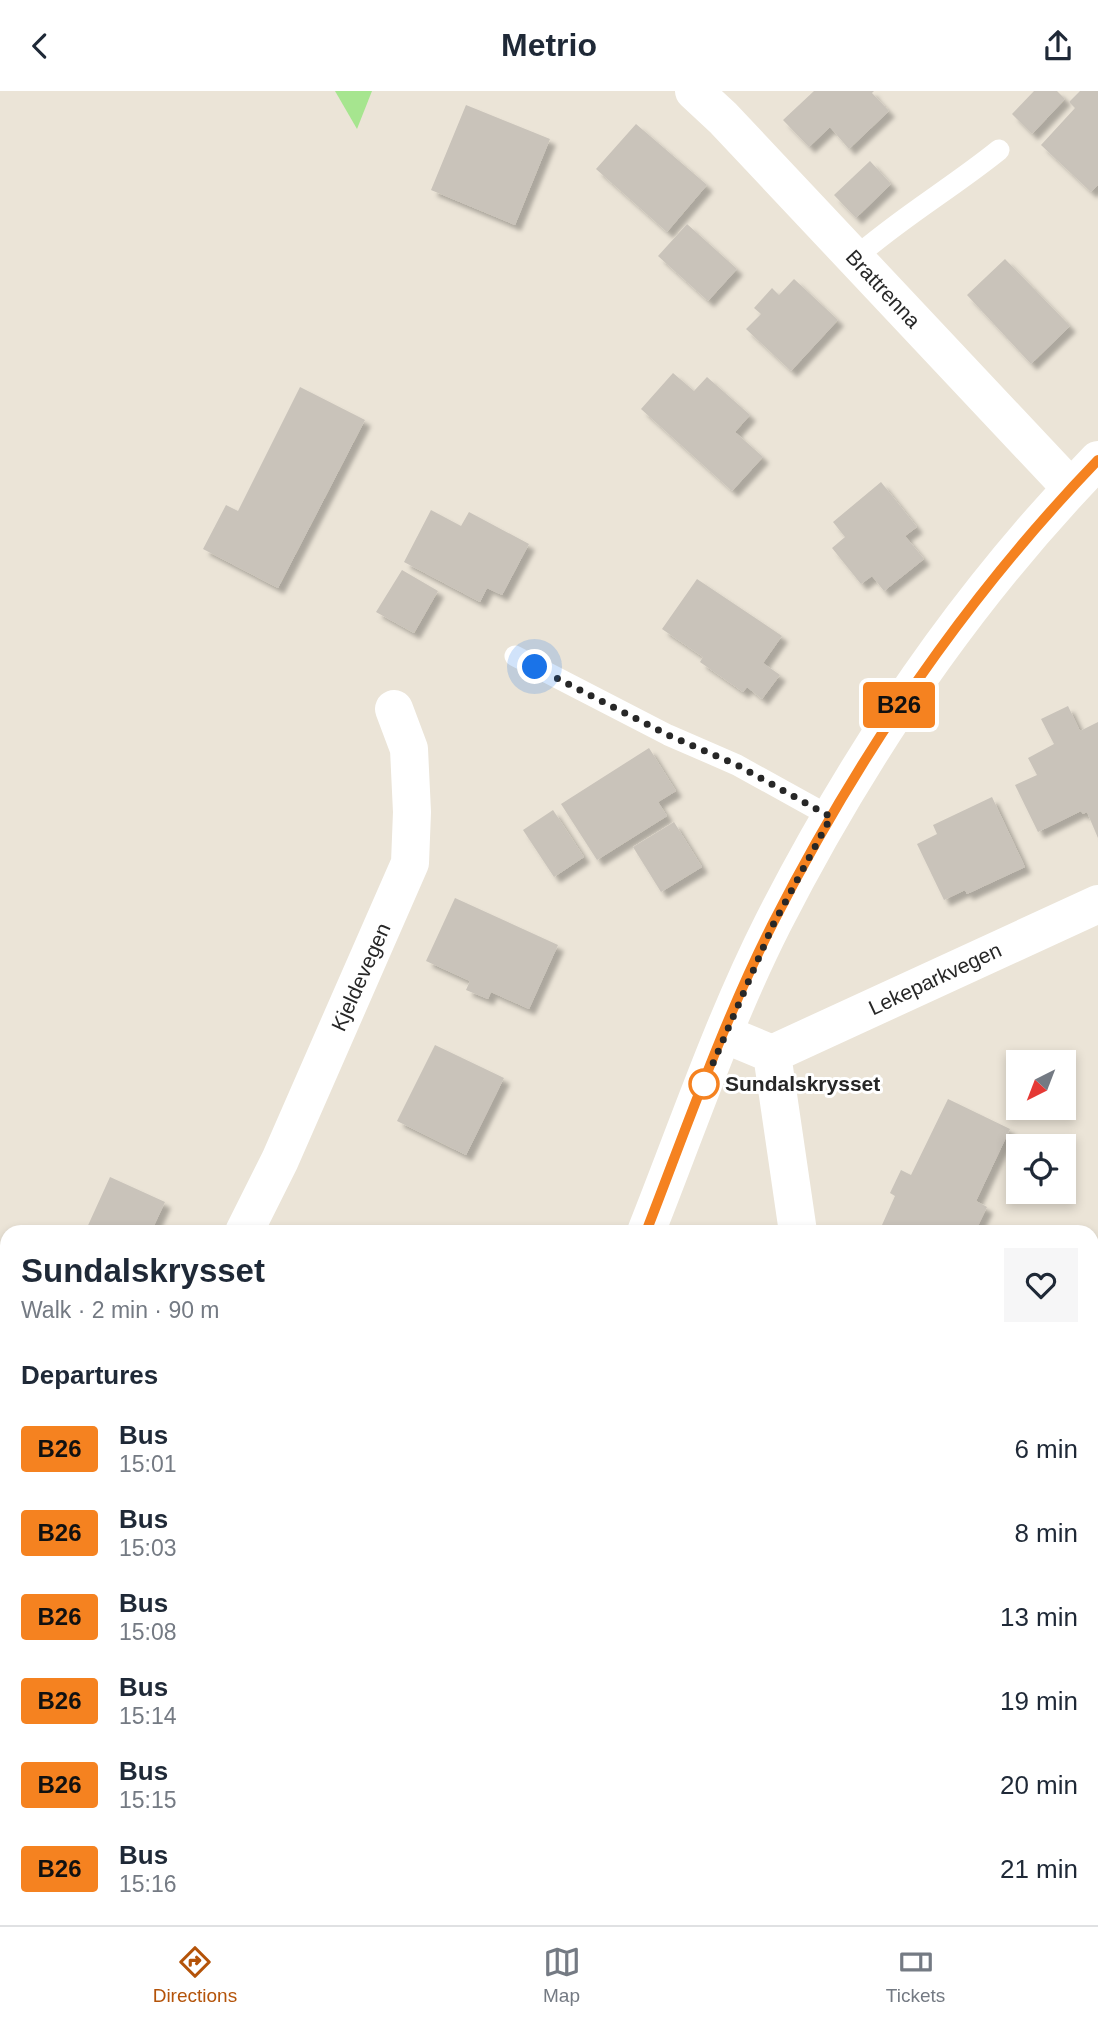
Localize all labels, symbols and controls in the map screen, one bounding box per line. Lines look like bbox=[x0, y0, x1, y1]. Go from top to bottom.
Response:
icon: back bbox=[21, 27, 59, 65]
text: Metrio bbox=[501, 27, 597, 63]
icon: share bbox=[1039, 27, 1077, 65]
street label: Brattrenna bbox=[842, 245, 925, 333]
your location bbox=[517, 649, 552, 684]
line badge: B26 bbox=[859, 682, 939, 728]
text: B26 bbox=[877, 691, 921, 718]
street label: Kjeldevegen bbox=[327, 919, 395, 1034]
street label: Lekeparkvegen bbox=[865, 938, 1005, 1019]
north arrow bbox=[1006, 1050, 1076, 1120]
map controls bbox=[1006, 1050, 1076, 1204]
marker: Sundalskrysset bbox=[689, 1069, 719, 1099]
place label: Sundalskrysset bbox=[725, 1072, 880, 1095]
button: locate bbox=[1006, 1134, 1076, 1204]
button: heart bbox=[1004, 1248, 1078, 1322]
text: Sundalskrysset bbox=[21, 1252, 265, 1289]
text: Walk · 2 min · 90 m bbox=[21, 1297, 220, 1323]
text: Departures bbox=[21, 1360, 158, 1390]
text: Bus bbox=[119, 1420, 168, 1450]
text: 6 min bbox=[1014, 1434, 1078, 1464]
text: B26 bbox=[37, 1435, 82, 1462]
text: 15:01 bbox=[119, 1451, 177, 1477]
text: Bus bbox=[119, 1504, 168, 1534]
text: 8 min bbox=[1014, 1518, 1078, 1548]
text: B26 bbox=[37, 1519, 82, 1546]
text: 15:03 bbox=[119, 1535, 177, 1561]
text: Bus bbox=[119, 1588, 168, 1618]
text: 13 min bbox=[1000, 1602, 1078, 1632]
text: B26 bbox=[37, 1603, 82, 1630]
text: 15:08 bbox=[119, 1619, 177, 1645]
text: Bus bbox=[119, 1672, 168, 1702]
text: 19 min bbox=[1000, 1686, 1078, 1716]
text: B26 bbox=[37, 1687, 82, 1714]
text: 15:14 bbox=[119, 1703, 177, 1729]
text: Bus bbox=[119, 1756, 168, 1786]
text: 20 min bbox=[1000, 1770, 1078, 1800]
text: B26 bbox=[37, 1771, 82, 1798]
text: 15:15 bbox=[119, 1787, 177, 1813]
text: Bus bbox=[119, 1840, 168, 1870]
text: 21 min bbox=[1000, 1854, 1078, 1884]
text: B26 bbox=[37, 1855, 82, 1882]
text: 15:16 bbox=[119, 1871, 177, 1897]
tab: Directions bbox=[153, 1943, 237, 2007]
tab: Map bbox=[543, 1943, 581, 2007]
tab: Tickets bbox=[886, 1943, 945, 2007]

